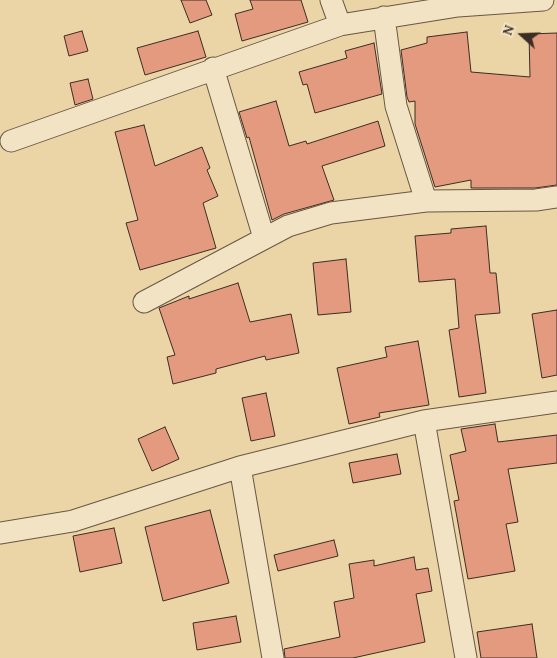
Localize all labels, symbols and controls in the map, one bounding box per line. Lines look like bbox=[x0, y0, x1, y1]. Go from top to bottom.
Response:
north arrow bbox=[497, 10, 547, 60]
text: N bbox=[497, 22, 519, 38]

